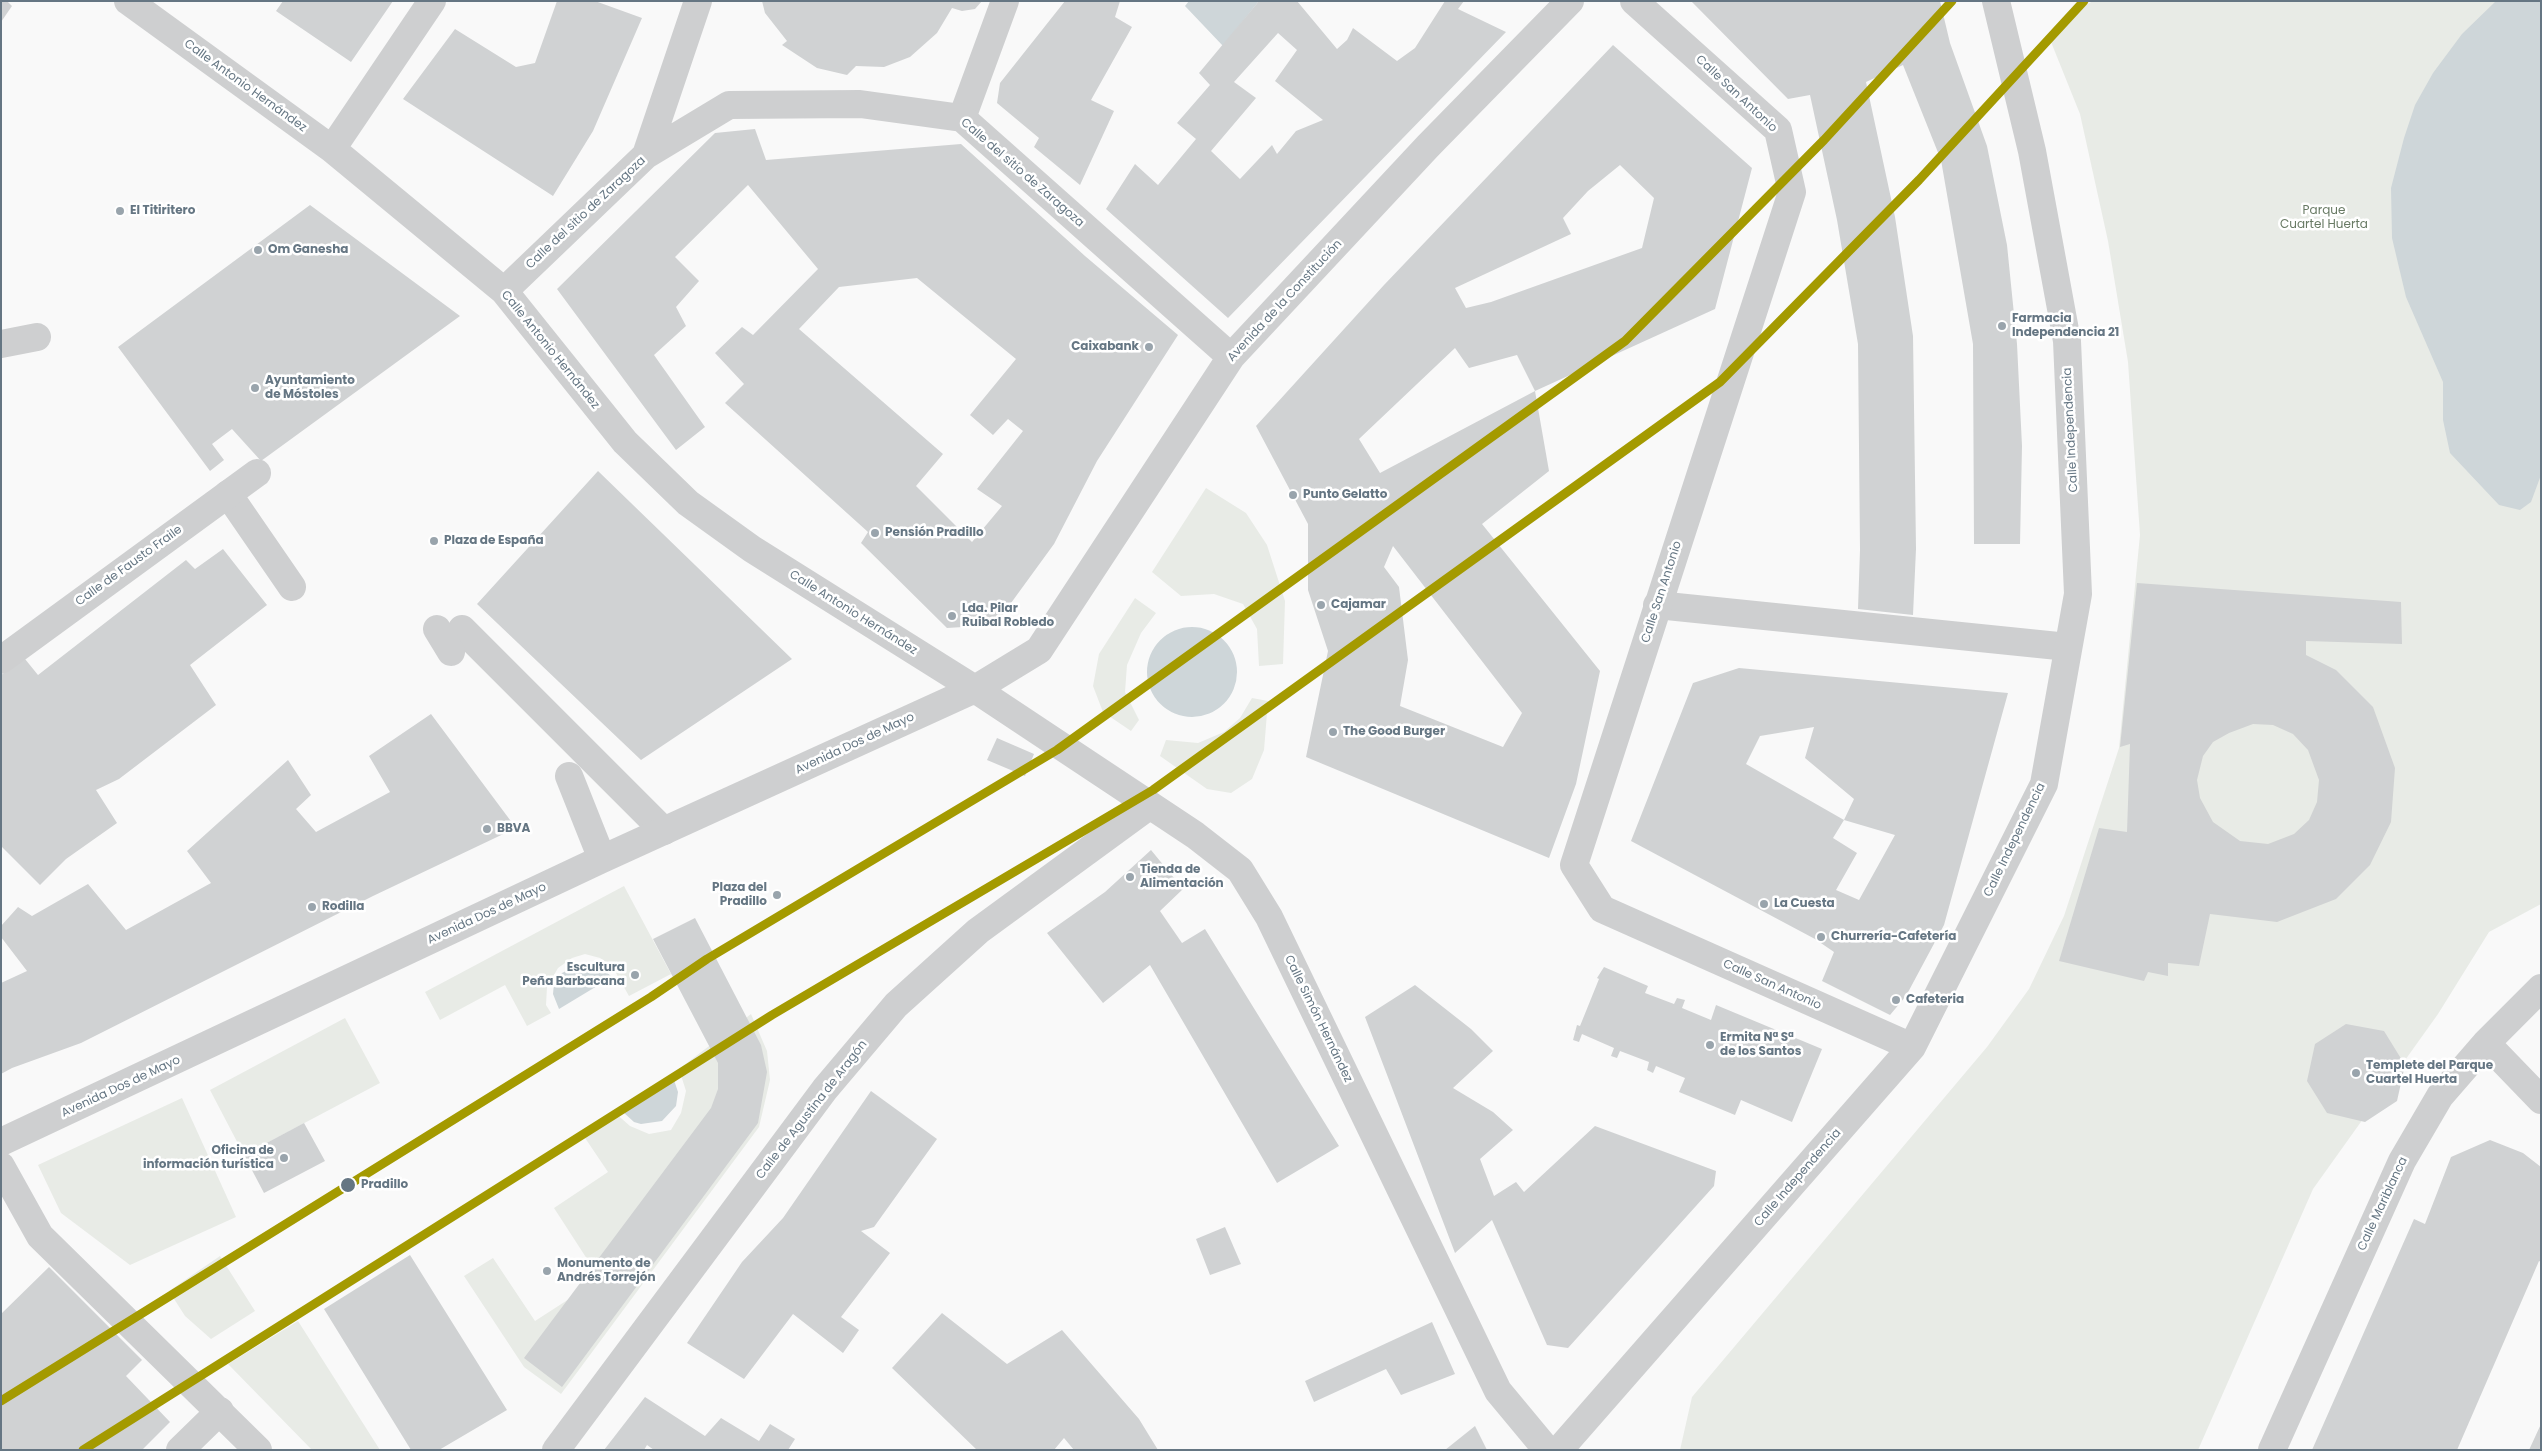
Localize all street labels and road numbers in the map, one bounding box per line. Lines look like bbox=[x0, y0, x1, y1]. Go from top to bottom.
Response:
street label: Calle Antonio Hernández bbox=[181, 37, 309, 135]
street label: Calle San Antonio bbox=[1692, 53, 1780, 135]
street label: Calle del sitio de Zaragoza bbox=[958, 116, 1086, 230]
street label: Calle del sitio de Zaragoza bbox=[523, 154, 649, 272]
street label: Avenida de la Constitución bbox=[1225, 237, 1345, 365]
street label: Calle Antonio Hernández bbox=[498, 288, 602, 412]
street label: Calle Independencia bbox=[2061, 367, 2081, 493]
street label: Calle de Fausto Fraile bbox=[73, 523, 185, 609]
street label: Calle San Antonio bbox=[1639, 539, 1685, 645]
street label: Calle Antonio Hernández bbox=[786, 568, 920, 658]
street label: Avenida Dos de Mayo bbox=[793, 710, 917, 778]
street label: Calle Independencia bbox=[1981, 781, 2049, 899]
street label: Avenida Dos de Mayo bbox=[425, 880, 549, 948]
street label: Calle Simón Hernández bbox=[1281, 953, 1355, 1085]
street label: Calle San Antonio bbox=[1721, 957, 1823, 1013]
street label: Calle de Agustina de Aragón bbox=[753, 1038, 871, 1182]
street label: Avenida Dos de Mayo bbox=[59, 1053, 183, 1121]
street label: Calle Independencia bbox=[1752, 1126, 1844, 1230]
street label: Calle Mariblanca bbox=[2355, 1155, 2411, 1253]

